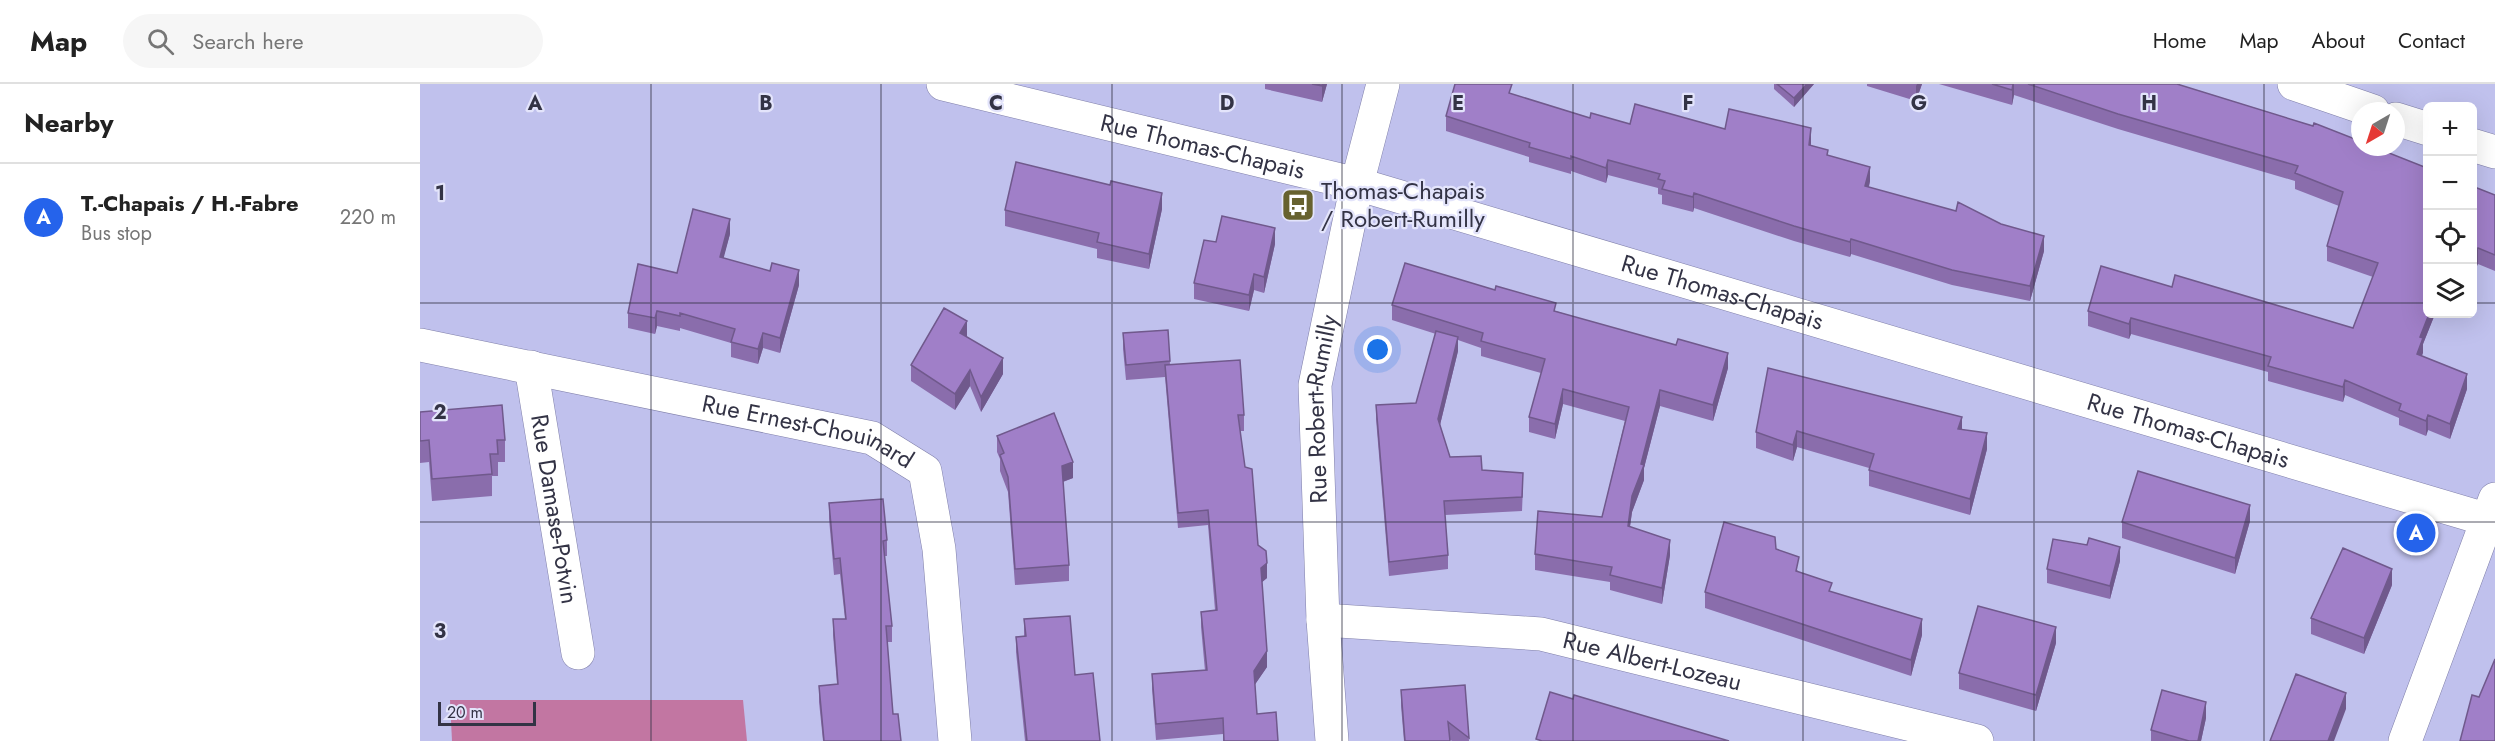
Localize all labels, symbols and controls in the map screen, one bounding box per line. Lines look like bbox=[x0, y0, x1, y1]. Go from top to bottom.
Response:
search box bbox=[123, 14, 543, 68]
text: Map bbox=[30, 21, 87, 62]
icon: search bbox=[144, 25, 177, 58]
text: Search here bbox=[192, 25, 304, 57]
text: Home bbox=[2153, 26, 2206, 56]
text: Map bbox=[2239, 26, 2279, 56]
text: About bbox=[2312, 26, 2365, 56]
text: Contact bbox=[2398, 26, 2465, 56]
text: A bbox=[527, 89, 543, 118]
text: B bbox=[759, 89, 773, 118]
text: C bbox=[989, 89, 1003, 118]
text: D bbox=[1220, 89, 1234, 118]
text: E bbox=[1452, 89, 1464, 118]
text: F bbox=[1682, 89, 1694, 118]
text: G bbox=[1911, 89, 1927, 118]
text: H bbox=[2141, 89, 2157, 118]
north arrow bbox=[2351, 102, 2405, 156]
map controls bbox=[2423, 102, 2477, 318]
button: + bbox=[2423, 102, 2477, 156]
text: Nearby bbox=[24, 104, 113, 142]
street label: Rue Thomas-Chapais bbox=[1097, 105, 1309, 188]
button: − bbox=[2423, 156, 2477, 210]
place label: Thomas-Chapais / Robert-Rumilly bbox=[1321, 173, 1485, 236]
text: 1 bbox=[435, 179, 445, 208]
text: T.-Chapais / H.-Fabre bbox=[81, 187, 299, 219]
bus stop icon: Thomas-Chapais / Robert-Rumilly bbox=[1280, 187, 1316, 223]
text: A bbox=[36, 203, 51, 232]
text: 220 m bbox=[340, 203, 396, 232]
button: locate bbox=[2423, 210, 2477, 264]
text: Bus stop bbox=[81, 219, 152, 248]
street label: Rue Thomas-Chapais bbox=[1617, 245, 1828, 339]
button: layers bbox=[2423, 264, 2477, 318]
street label: Rue Robert-Rumilly bbox=[1297, 311, 1346, 504]
your location bbox=[1363, 335, 1392, 364]
street label: Rue Thomas-Chapais bbox=[2083, 384, 2294, 477]
street label: Rue Ernest-Chouinard bbox=[699, 385, 921, 477]
text: 2 bbox=[433, 398, 447, 427]
street label: Rue Damase-Potvin bbox=[522, 412, 588, 606]
pin: A bbox=[2396, 510, 2436, 556]
text: 3 bbox=[434, 617, 446, 646]
street label: Rue Albert-Lozeau bbox=[1559, 622, 1745, 700]
scale bar bbox=[438, 699, 536, 726]
text: 20 m bbox=[447, 701, 483, 724]

